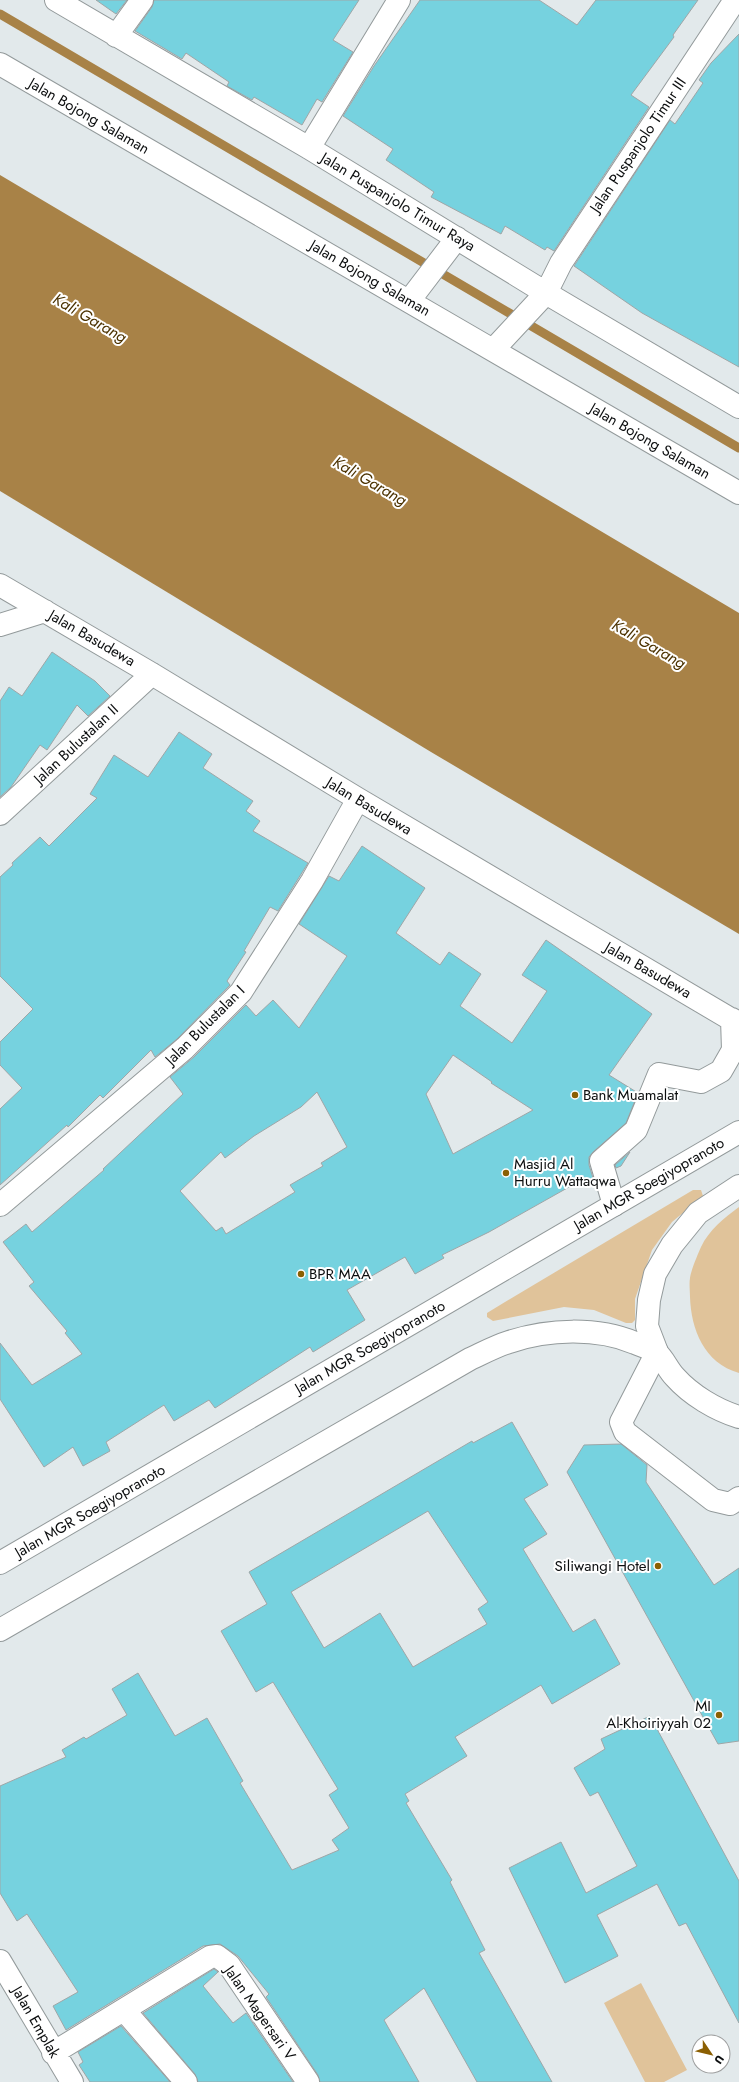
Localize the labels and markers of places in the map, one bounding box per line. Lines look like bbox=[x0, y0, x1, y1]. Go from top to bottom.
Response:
place label: Bank Muamalat bbox=[583, 1084, 678, 1106]
marker: Bank Muamalat bbox=[570, 1090, 580, 1100]
place label: Masjid Al Hurru Wattaqwa bbox=[514, 1153, 616, 1192]
marker: Masjid Al Hurru Wattaqwa bbox=[501, 1168, 511, 1178]
place label: BPR MAA bbox=[309, 1263, 371, 1285]
marker: BPR MAA bbox=[296, 1269, 306, 1279]
place label: Siliwangi Hotel bbox=[555, 1555, 650, 1577]
marker: Siliwangi Hotel bbox=[653, 1561, 663, 1571]
place label: MI Al-Khoiriyyah 02 bbox=[606, 1695, 711, 1734]
marker: MI Al-Khoiriyyah 02 bbox=[714, 1710, 724, 1720]

